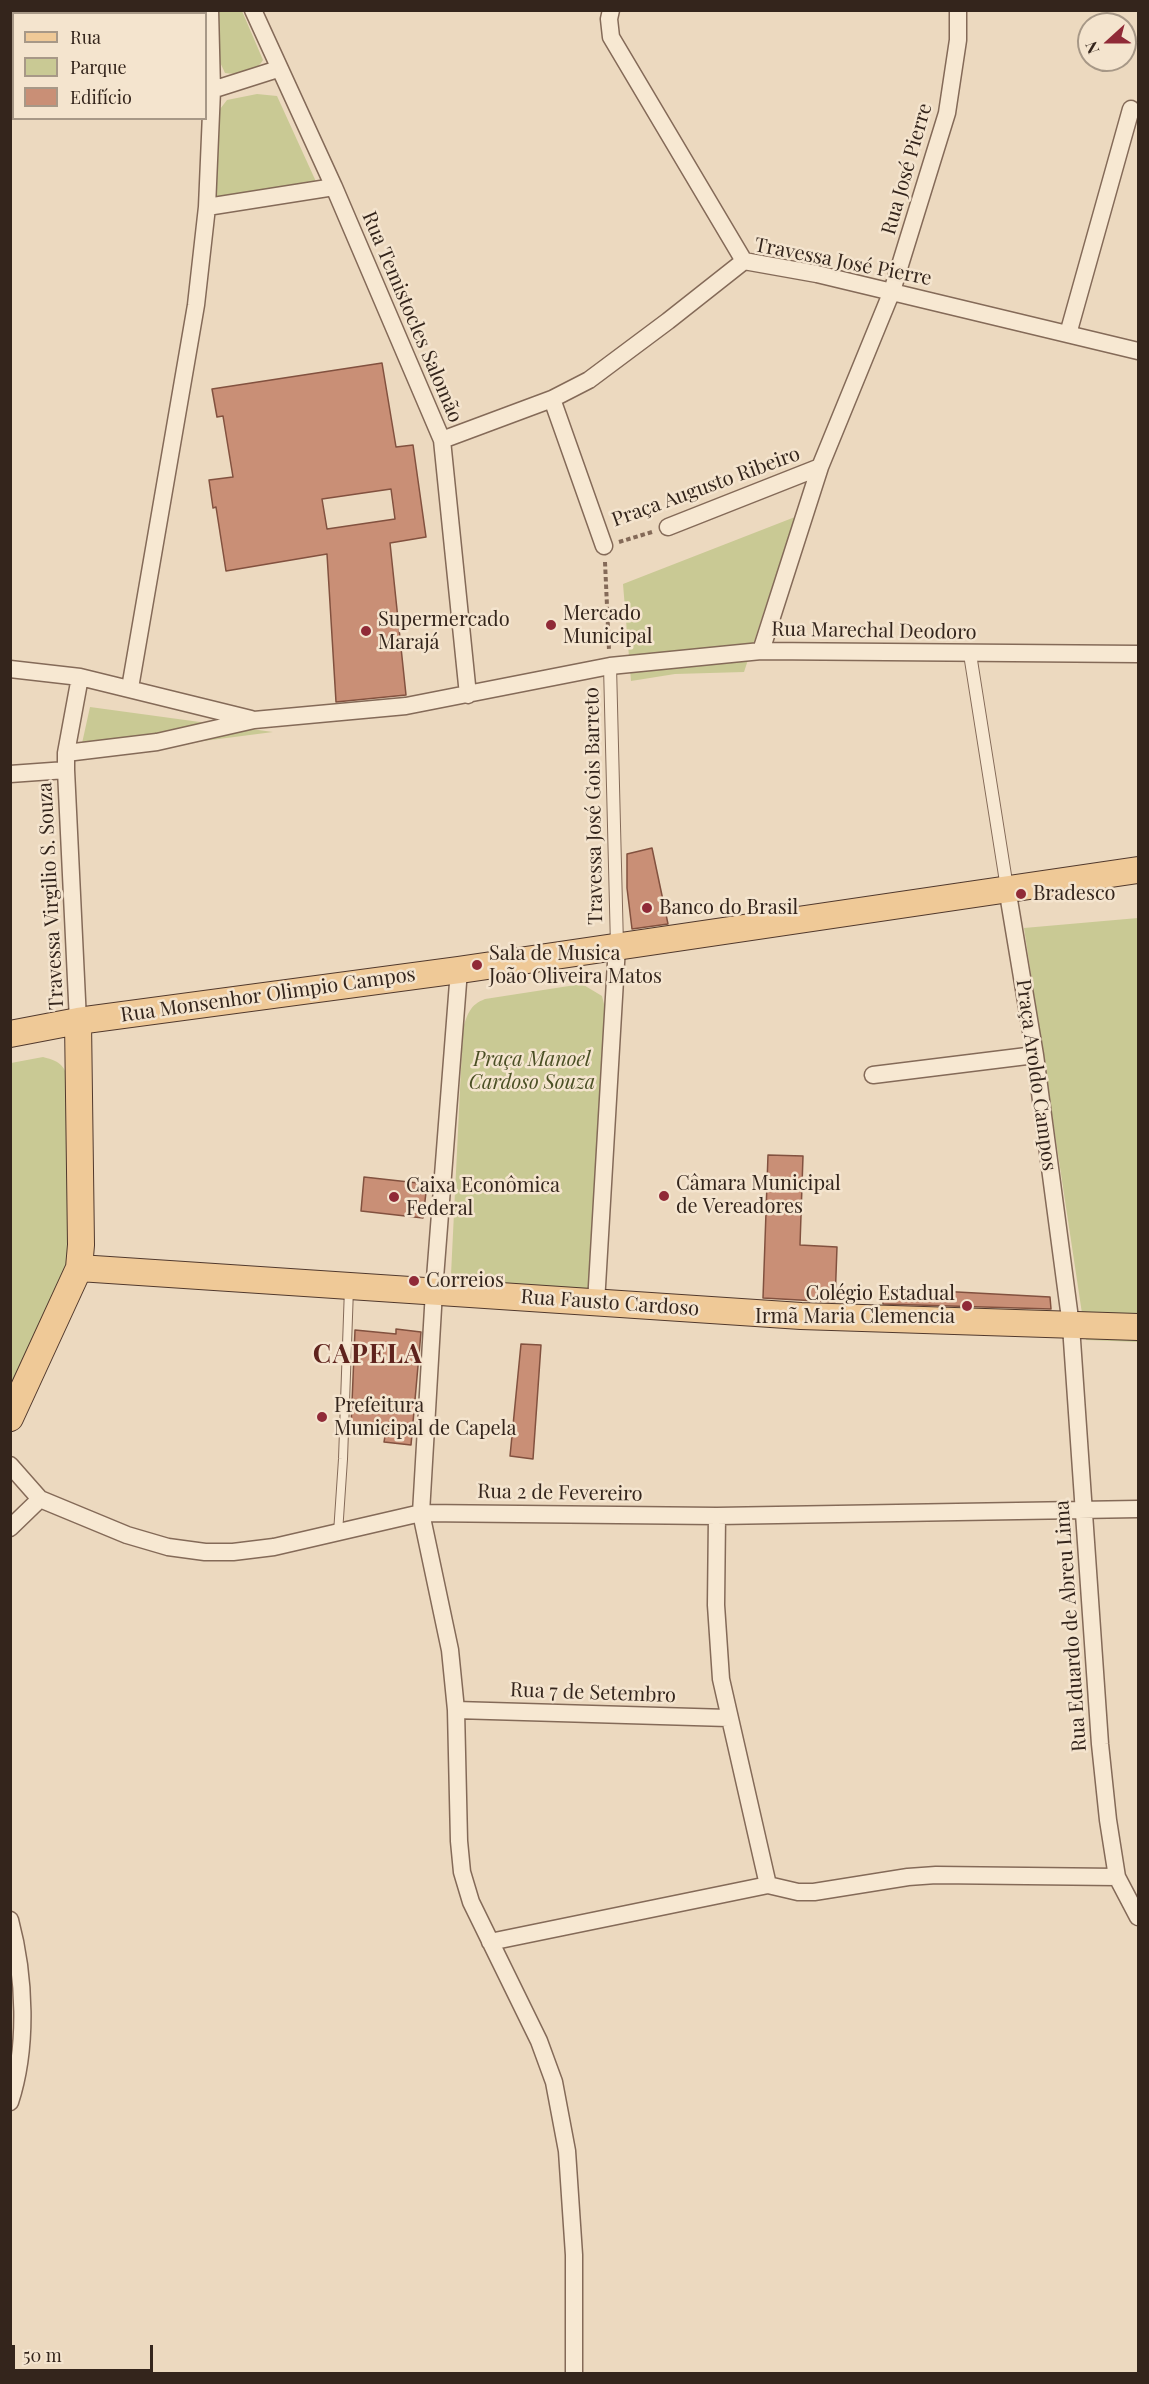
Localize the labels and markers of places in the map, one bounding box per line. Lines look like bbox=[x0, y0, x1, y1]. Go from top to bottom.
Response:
place label: Mercado Municipal bbox=[563, 602, 652, 649]
place label: Supermercado Marajá bbox=[378, 608, 510, 655]
marker: Mercado Municipal bbox=[544, 618, 558, 632]
marker: Supermercado Marajá bbox=[359, 624, 373, 638]
place label: Bradesco bbox=[1033, 882, 1116, 906]
marker: Bradesco bbox=[1014, 887, 1028, 901]
place label: Banco do Brasil bbox=[659, 896, 798, 920]
marker: Banco do Brasil bbox=[640, 901, 654, 915]
place label: Sala de Musica João Oliveira Matos bbox=[489, 942, 662, 989]
marker: Sala de Musica João Oliveira Matos bbox=[470, 958, 484, 972]
place label: Câmara Municipal de Vereadores bbox=[676, 1172, 841, 1219]
place label: Caixa Econômica Federal bbox=[406, 1174, 560, 1221]
marker: Câmara Municipal de Vereadores bbox=[657, 1189, 671, 1203]
marker: Caixa Econômica Federal bbox=[387, 1190, 401, 1204]
place label: Correios bbox=[426, 1269, 504, 1293]
marker: Correios bbox=[407, 1274, 421, 1288]
place label: Colégio Estadual Irmã Maria Clemencia bbox=[755, 1282, 955, 1329]
marker: Colégio Estadual Irmã Maria Clemencia bbox=[960, 1299, 974, 1313]
place label: Prefeitura Municipal de Capela bbox=[334, 1394, 516, 1441]
marker: Prefeitura Municipal de Capela bbox=[315, 1410, 329, 1424]

